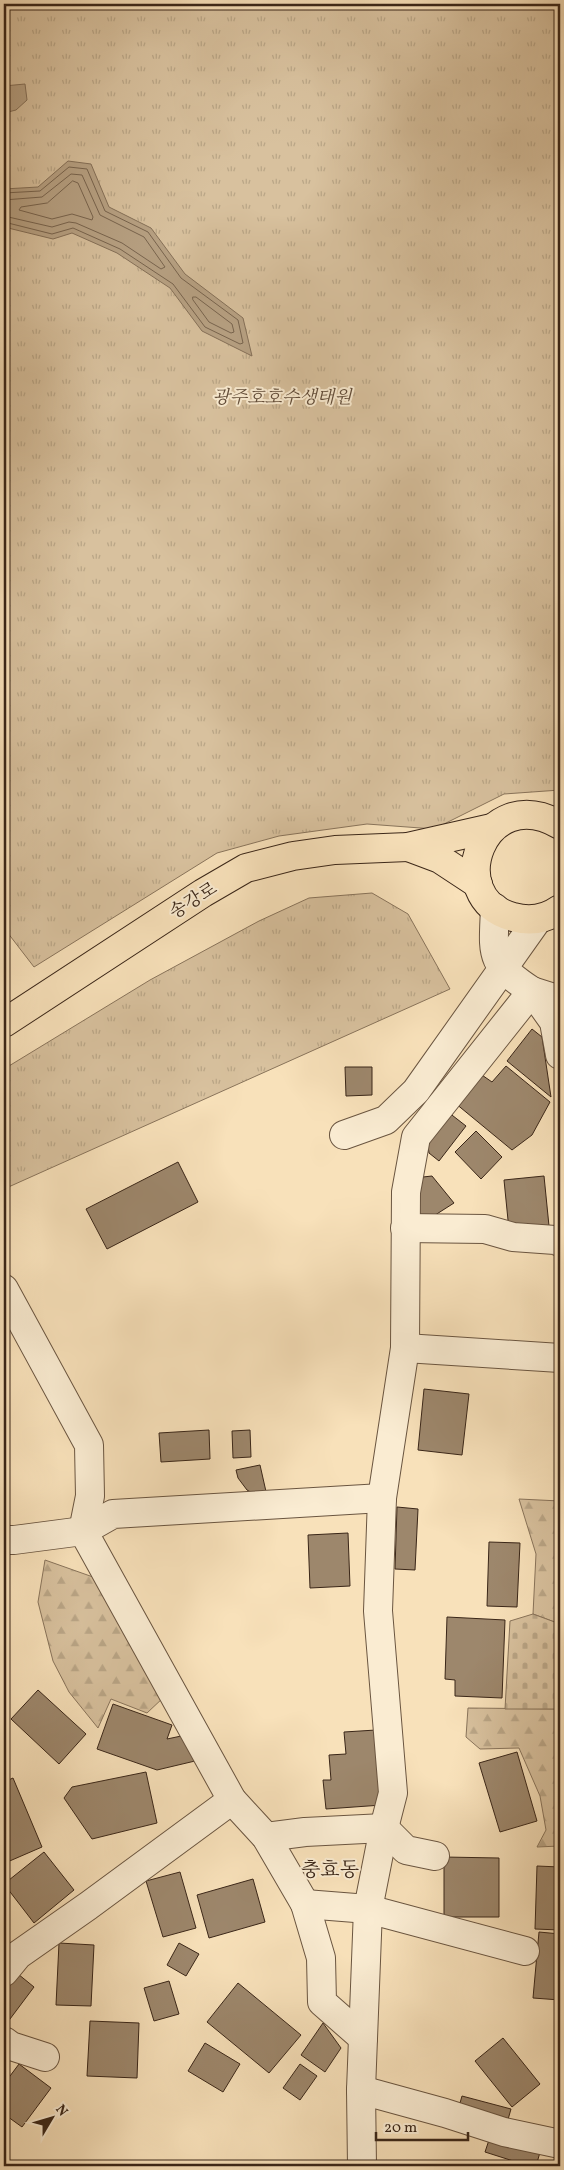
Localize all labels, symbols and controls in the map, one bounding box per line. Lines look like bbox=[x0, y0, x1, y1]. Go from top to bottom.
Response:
park label: 광주호호수생태원 bbox=[212, 386, 353, 411]
street label: 송강로 bbox=[165, 877, 223, 926]
district label: 충효동 bbox=[301, 1857, 359, 1885]
north arrow bbox=[28, 2092, 78, 2142]
text: N bbox=[50, 2101, 72, 2121]
scale bar bbox=[376, 2110, 469, 2142]
text: 20 m bbox=[384, 2118, 417, 2139]

